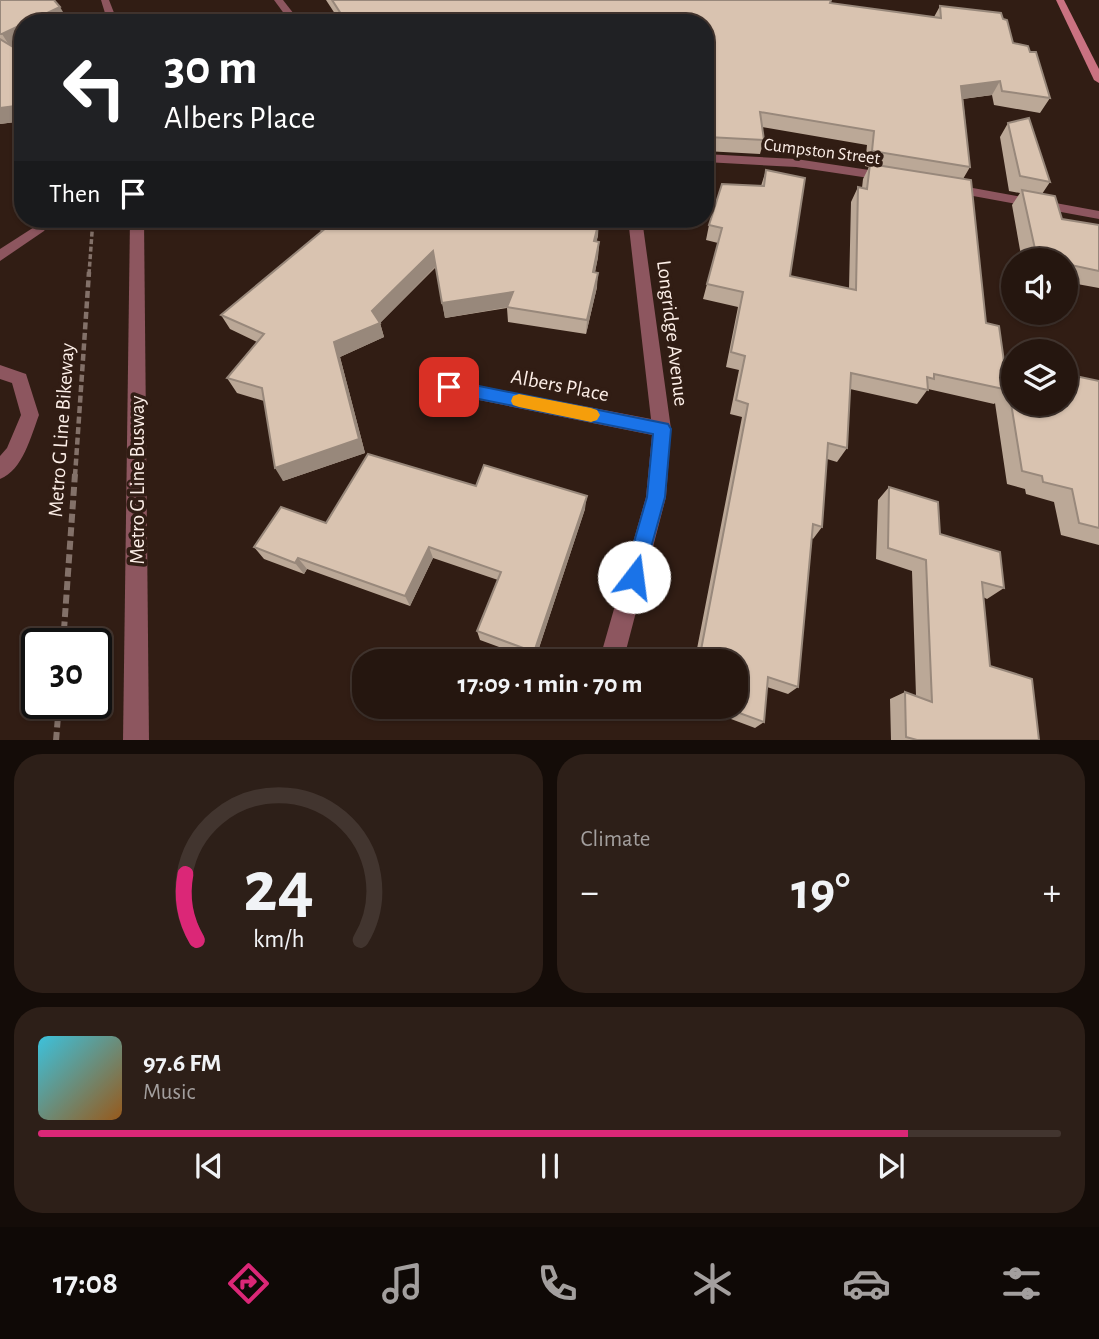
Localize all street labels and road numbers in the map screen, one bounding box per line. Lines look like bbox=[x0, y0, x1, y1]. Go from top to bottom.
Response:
street label: Cumpston Street bbox=[763, 136, 881, 168]
street label: Longridge Avenue bbox=[653, 259, 692, 407]
street label: Metro G Line Bikeway bbox=[45, 342, 78, 518]
street label: Albers Place bbox=[509, 366, 611, 405]
street label: Metro G Line Busway bbox=[127, 396, 148, 564]

